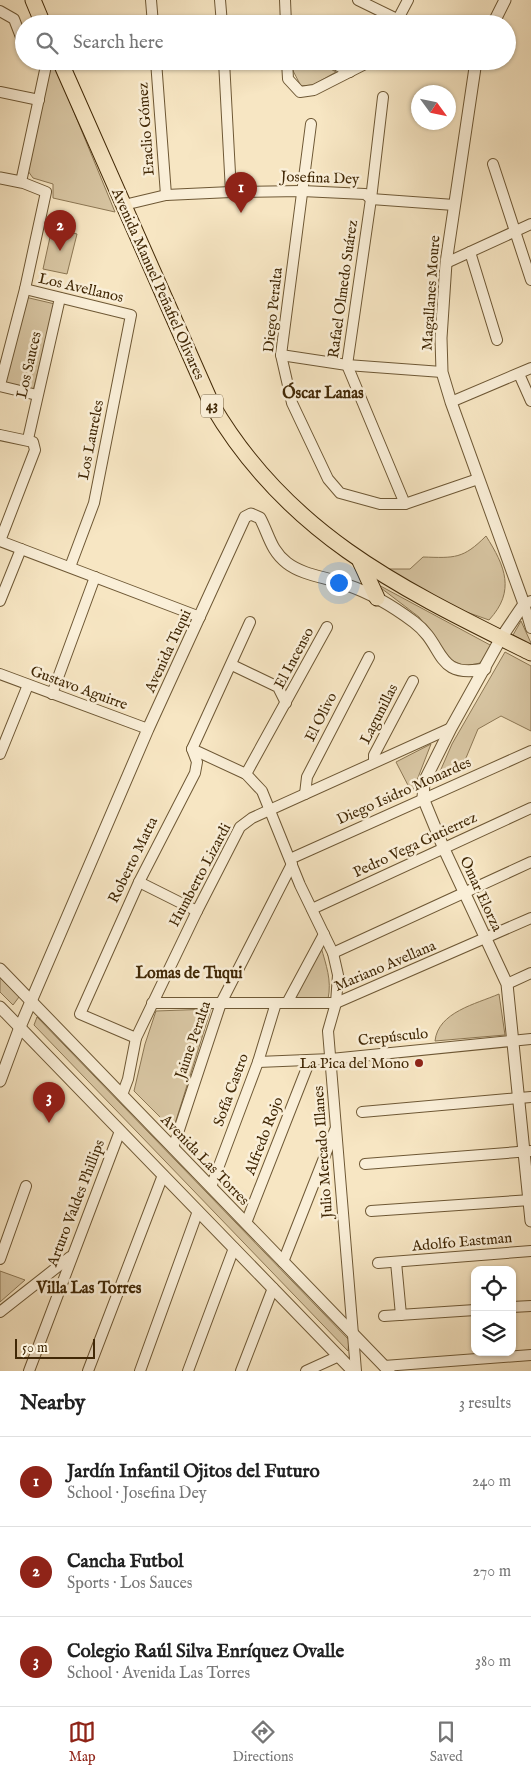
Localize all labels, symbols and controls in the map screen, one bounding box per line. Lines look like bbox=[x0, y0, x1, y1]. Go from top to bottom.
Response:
search box bbox=[15, 15, 516, 70]
icon: search bbox=[33, 29, 61, 57]
text: Search here bbox=[73, 31, 164, 55]
street label: Eraclio Gómez bbox=[133, 82, 159, 176]
north arrow bbox=[411, 85, 456, 130]
street label: Josefina Dey bbox=[278, 167, 360, 189]
pin: 1 bbox=[225, 172, 257, 213]
street label: Avenida Manuel Peñafiel Olivares bbox=[107, 184, 209, 383]
pin: 2 bbox=[44, 210, 76, 251]
street label: Rafael Olmedo Suárez bbox=[324, 218, 362, 359]
street label: Magallanes Moure bbox=[417, 235, 445, 351]
street label: Diego Peralta bbox=[259, 266, 287, 353]
street label: Los Avellanos bbox=[37, 269, 125, 307]
street label: Los Sauces bbox=[12, 330, 46, 400]
district label: Óscar Lanas bbox=[282, 382, 364, 404]
road number: 43 bbox=[201, 394, 223, 418]
street label: Los Laureles bbox=[74, 398, 108, 482]
your location bbox=[326, 570, 352, 596]
street label: Avenida Tuqui bbox=[140, 606, 196, 697]
street label: El Incenso bbox=[270, 624, 318, 692]
street label: Gustavo Aguirre bbox=[28, 662, 130, 714]
street label: Lagunillas bbox=[356, 681, 402, 747]
street label: El Olivo bbox=[301, 689, 341, 745]
street label: Diego Isidro Monardes bbox=[334, 753, 474, 829]
street label: Pedro Vega Gutierrez bbox=[350, 808, 480, 882]
street label: Roberto Matta bbox=[104, 813, 162, 906]
street label: Humberto Lizardi bbox=[165, 820, 235, 930]
street label: Omar Elorza bbox=[455, 853, 507, 935]
street label: Mariano Avellana bbox=[331, 936, 439, 996]
district label: Lomas de Tuqui bbox=[136, 964, 243, 984]
street label: Jaime Peralta bbox=[170, 998, 215, 1083]
street label: Crepúsculo bbox=[357, 1024, 429, 1050]
street label: Sofía Castro bbox=[209, 1051, 253, 1129]
place label: La Pica del Mono bbox=[299, 1054, 409, 1073]
marker: La Pica del Mono bbox=[413, 1057, 425, 1069]
pin: 3 bbox=[33, 1082, 65, 1123]
street label: Julio Mercado Illanes bbox=[309, 1085, 337, 1221]
street label: Alfredo Rojo bbox=[240, 1094, 288, 1179]
street label: Avenida Las Torres bbox=[156, 1110, 253, 1210]
street label: Arturo Valdes Phillips bbox=[43, 1137, 109, 1270]
street label: Adolfo Eastman bbox=[410, 1228, 513, 1256]
map controls bbox=[471, 1266, 516, 1356]
button: locate bbox=[471, 1266, 516, 1311]
district label: Villa Las Torres bbox=[36, 1279, 142, 1299]
button: layers bbox=[471, 1311, 516, 1356]
scale bar bbox=[15, 1336, 95, 1359]
text: 50 m bbox=[22, 1339, 48, 1357]
text: Nearby bbox=[20, 1390, 85, 1417]
text: 3 results bbox=[459, 1394, 511, 1414]
text: Jardín Infantil Ojitos del Futuro bbox=[67, 1460, 320, 1484]
text: 1 bbox=[33, 1472, 39, 1492]
text: 240 m bbox=[472, 1472, 511, 1492]
text: School · Josefina Dey bbox=[67, 1484, 207, 1504]
text: Cancha Futbol bbox=[67, 1550, 183, 1574]
text: 2 bbox=[32, 1562, 40, 1582]
text: 270 m bbox=[472, 1562, 511, 1582]
text: Sports · Los Sauces bbox=[67, 1574, 192, 1594]
text: Colegio Raúl Silva Enríquez Ovalle bbox=[67, 1640, 344, 1664]
text: 3 bbox=[33, 1652, 39, 1672]
text: 380 m bbox=[475, 1652, 511, 1672]
text: School · Avenida Las Torres bbox=[67, 1664, 250, 1684]
tab: Map bbox=[68, 1718, 96, 1766]
tab: Directions bbox=[232, 1718, 293, 1766]
tab: Saved bbox=[430, 1718, 463, 1766]

